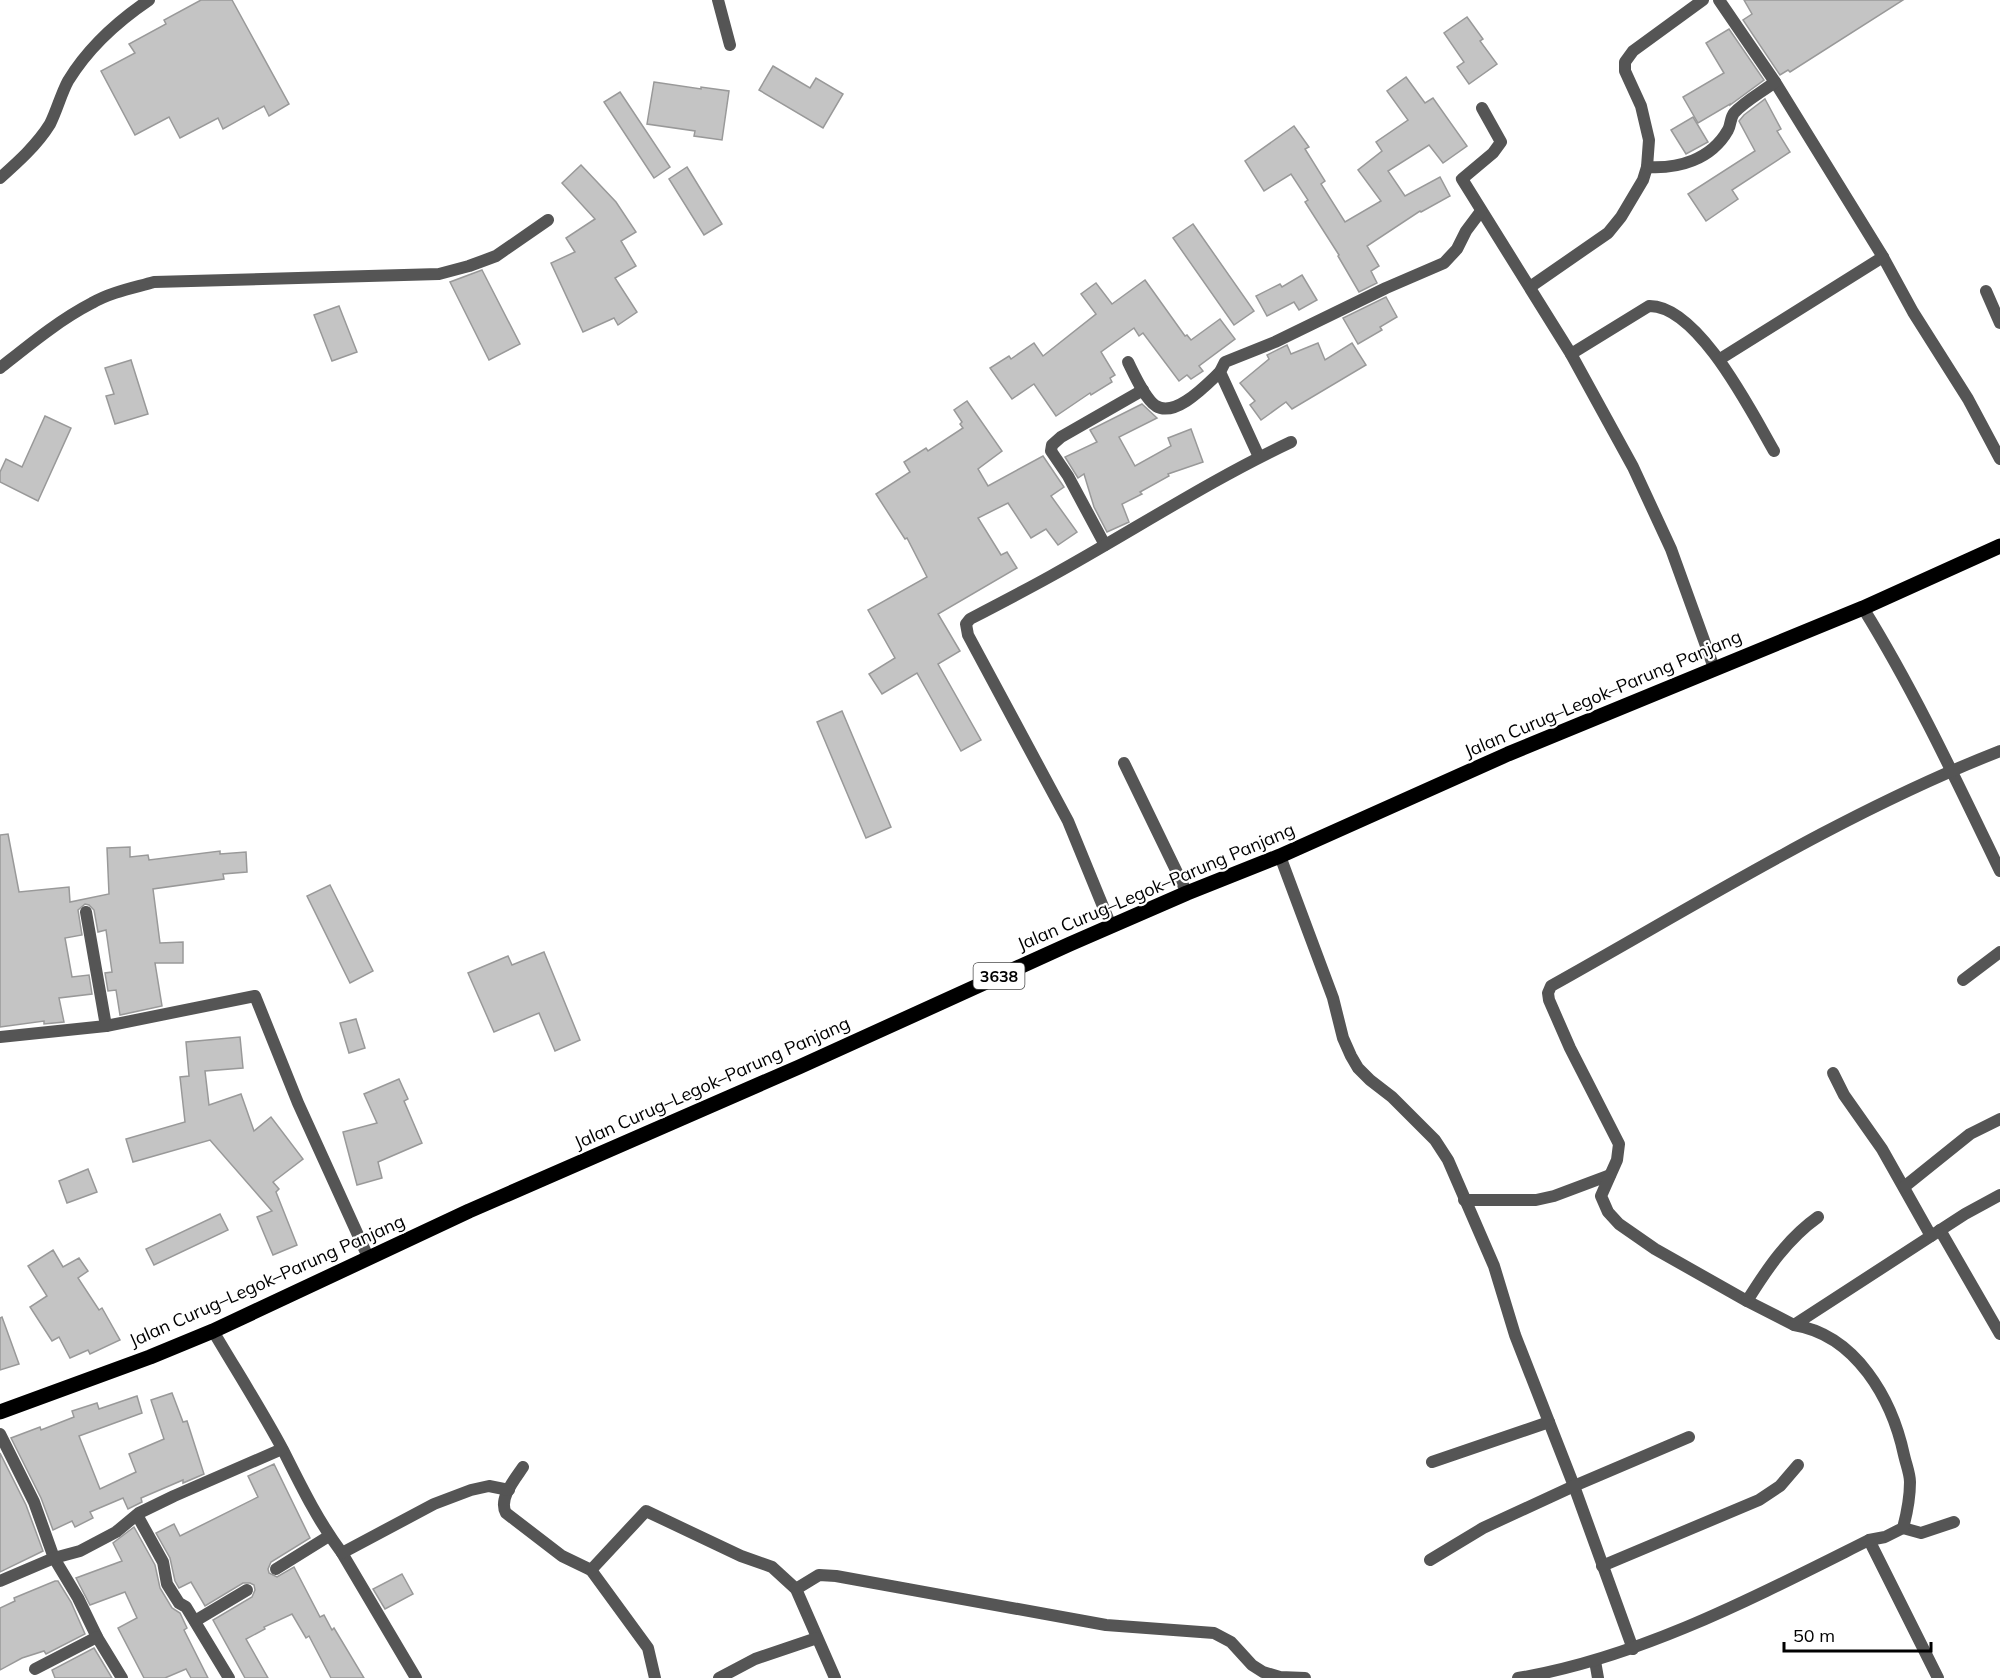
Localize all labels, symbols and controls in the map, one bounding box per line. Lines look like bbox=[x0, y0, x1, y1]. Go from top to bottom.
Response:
street label: Jalan Curug–Legok–Parung Panjang bbox=[1461, 625, 1745, 763]
street label: Jalan Curug–Legok–Parung Panjang bbox=[1014, 818, 1298, 956]
road number: 3638 bbox=[974, 963, 1024, 989]
street label: Jalan Curug–Legok–Parung Panjang bbox=[570, 1011, 853, 1154]
street label: Jalan Curug–Legok–Parung Panjang bbox=[125, 1209, 408, 1352]
scale bar bbox=[1784, 1615, 1931, 1653]
text: 50 m bbox=[1793, 1624, 1835, 1647]

